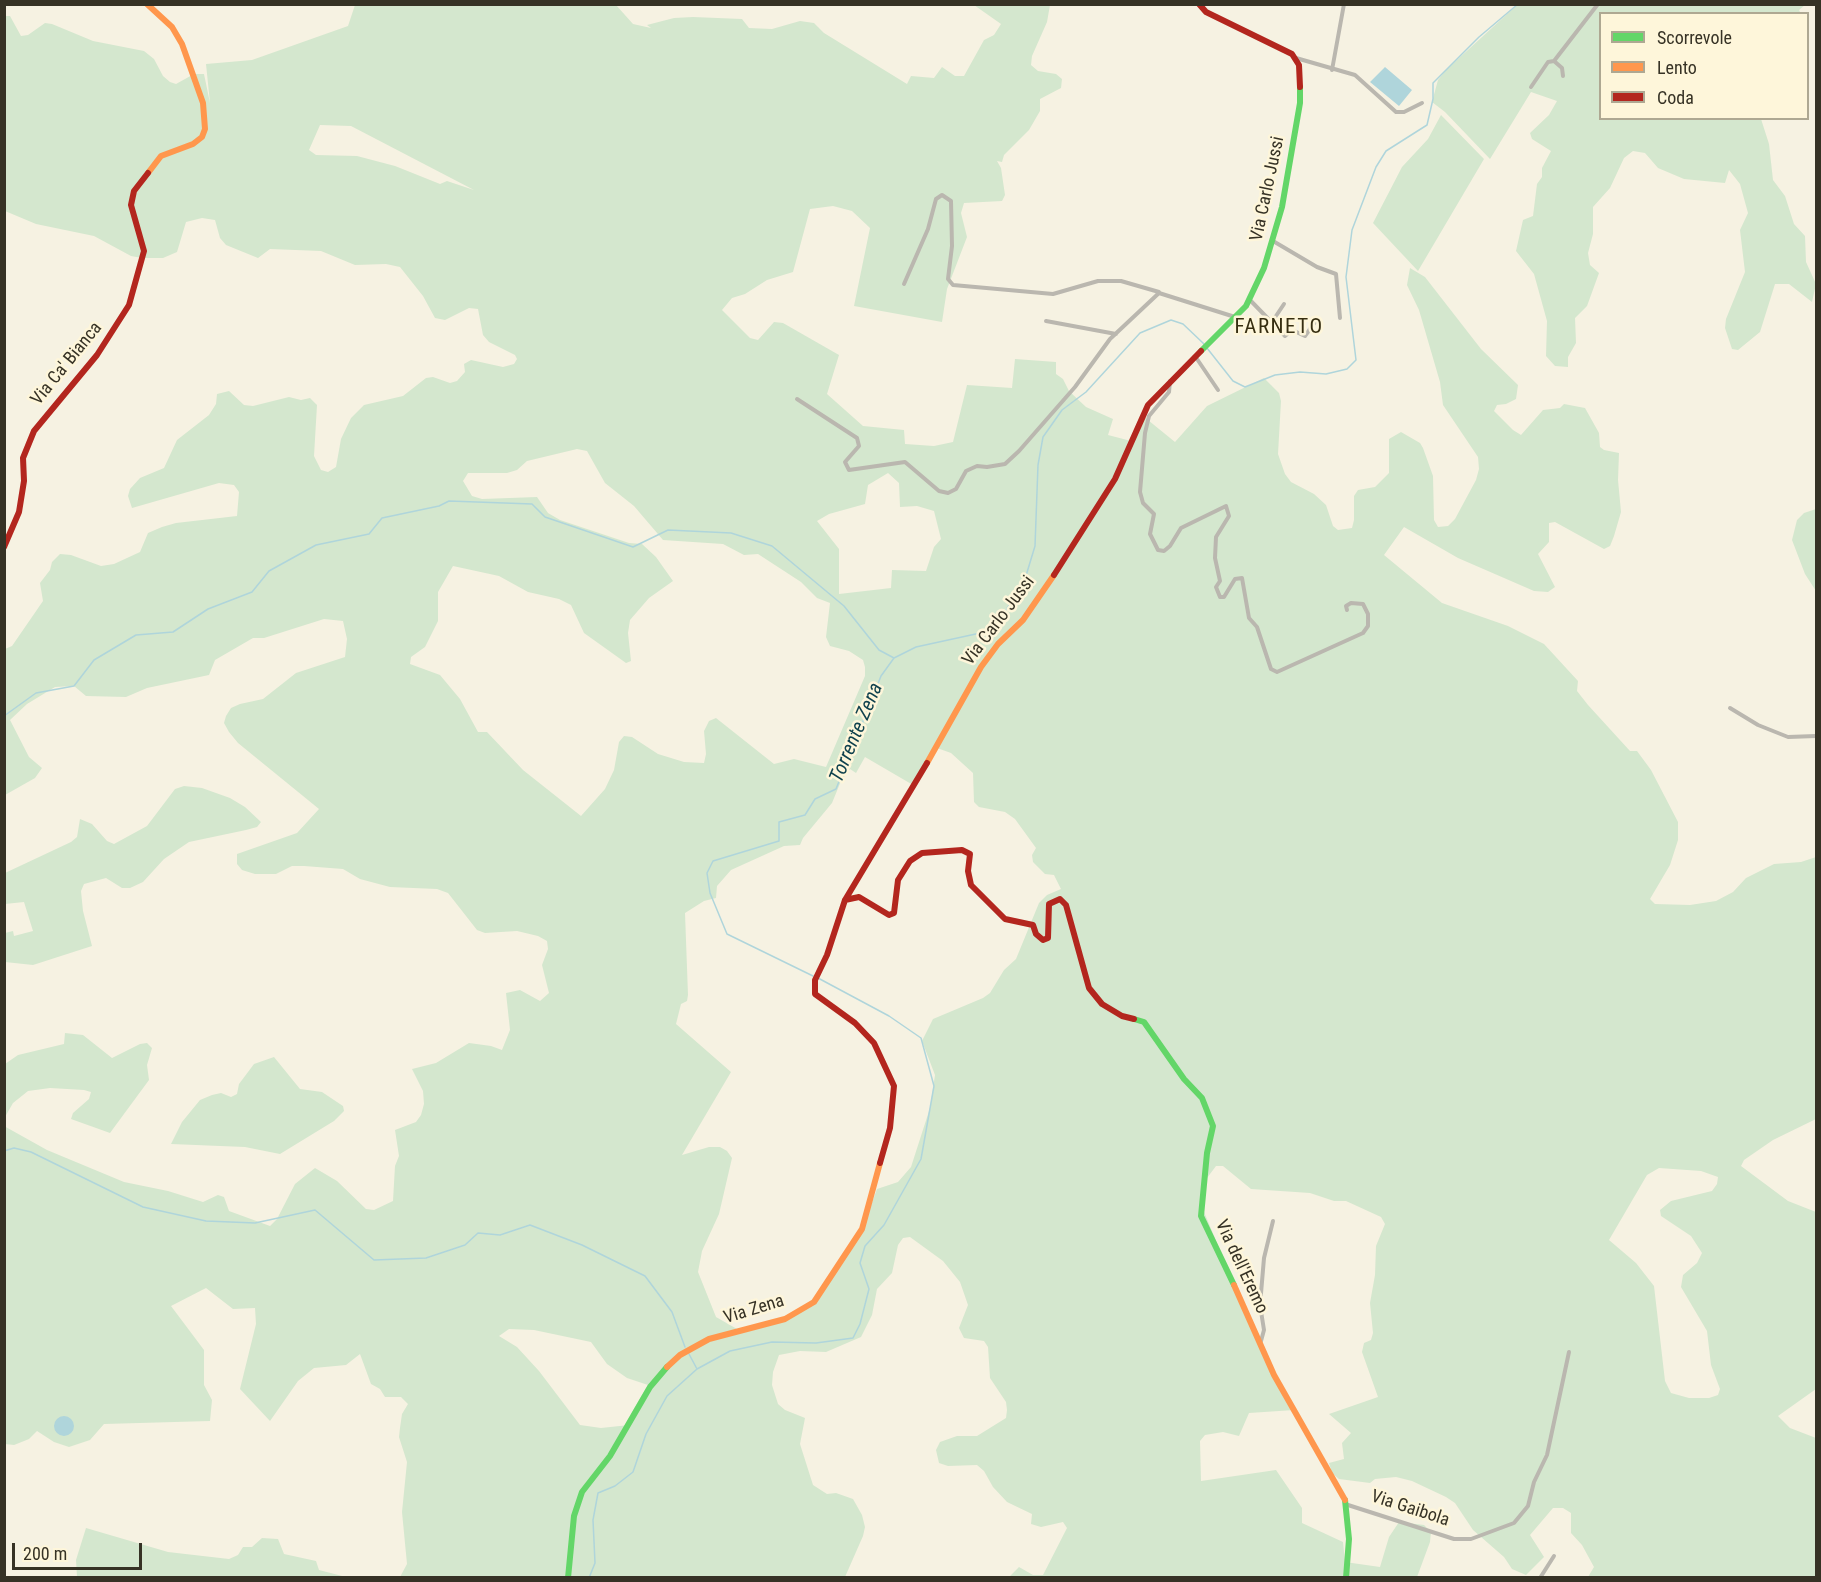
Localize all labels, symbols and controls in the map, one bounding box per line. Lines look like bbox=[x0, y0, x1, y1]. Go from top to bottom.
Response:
legend bbox=[1599, 12, 1809, 120]
text: Scorrevole bbox=[1657, 27, 1732, 48]
text: Lento bbox=[1657, 57, 1697, 78]
text: Coda bbox=[1657, 87, 1694, 108]
street label: Via Carlo Jussi bbox=[1246, 135, 1290, 243]
district label: FARNETO bbox=[1234, 315, 1324, 341]
street label: Via Ca' Bianca bbox=[27, 318, 107, 410]
street label: Via Carlo Jussi bbox=[958, 572, 1040, 670]
water label: Torrente Zena bbox=[825, 679, 889, 787]
street label: Via dell'Eremo bbox=[1210, 1217, 1272, 1317]
street label: Via Zena bbox=[721, 1291, 787, 1329]
street label: Via Gaibola bbox=[1368, 1486, 1452, 1532]
scale bar bbox=[15, 1531, 146, 1569]
text: 200 m bbox=[23, 1543, 67, 1564]

